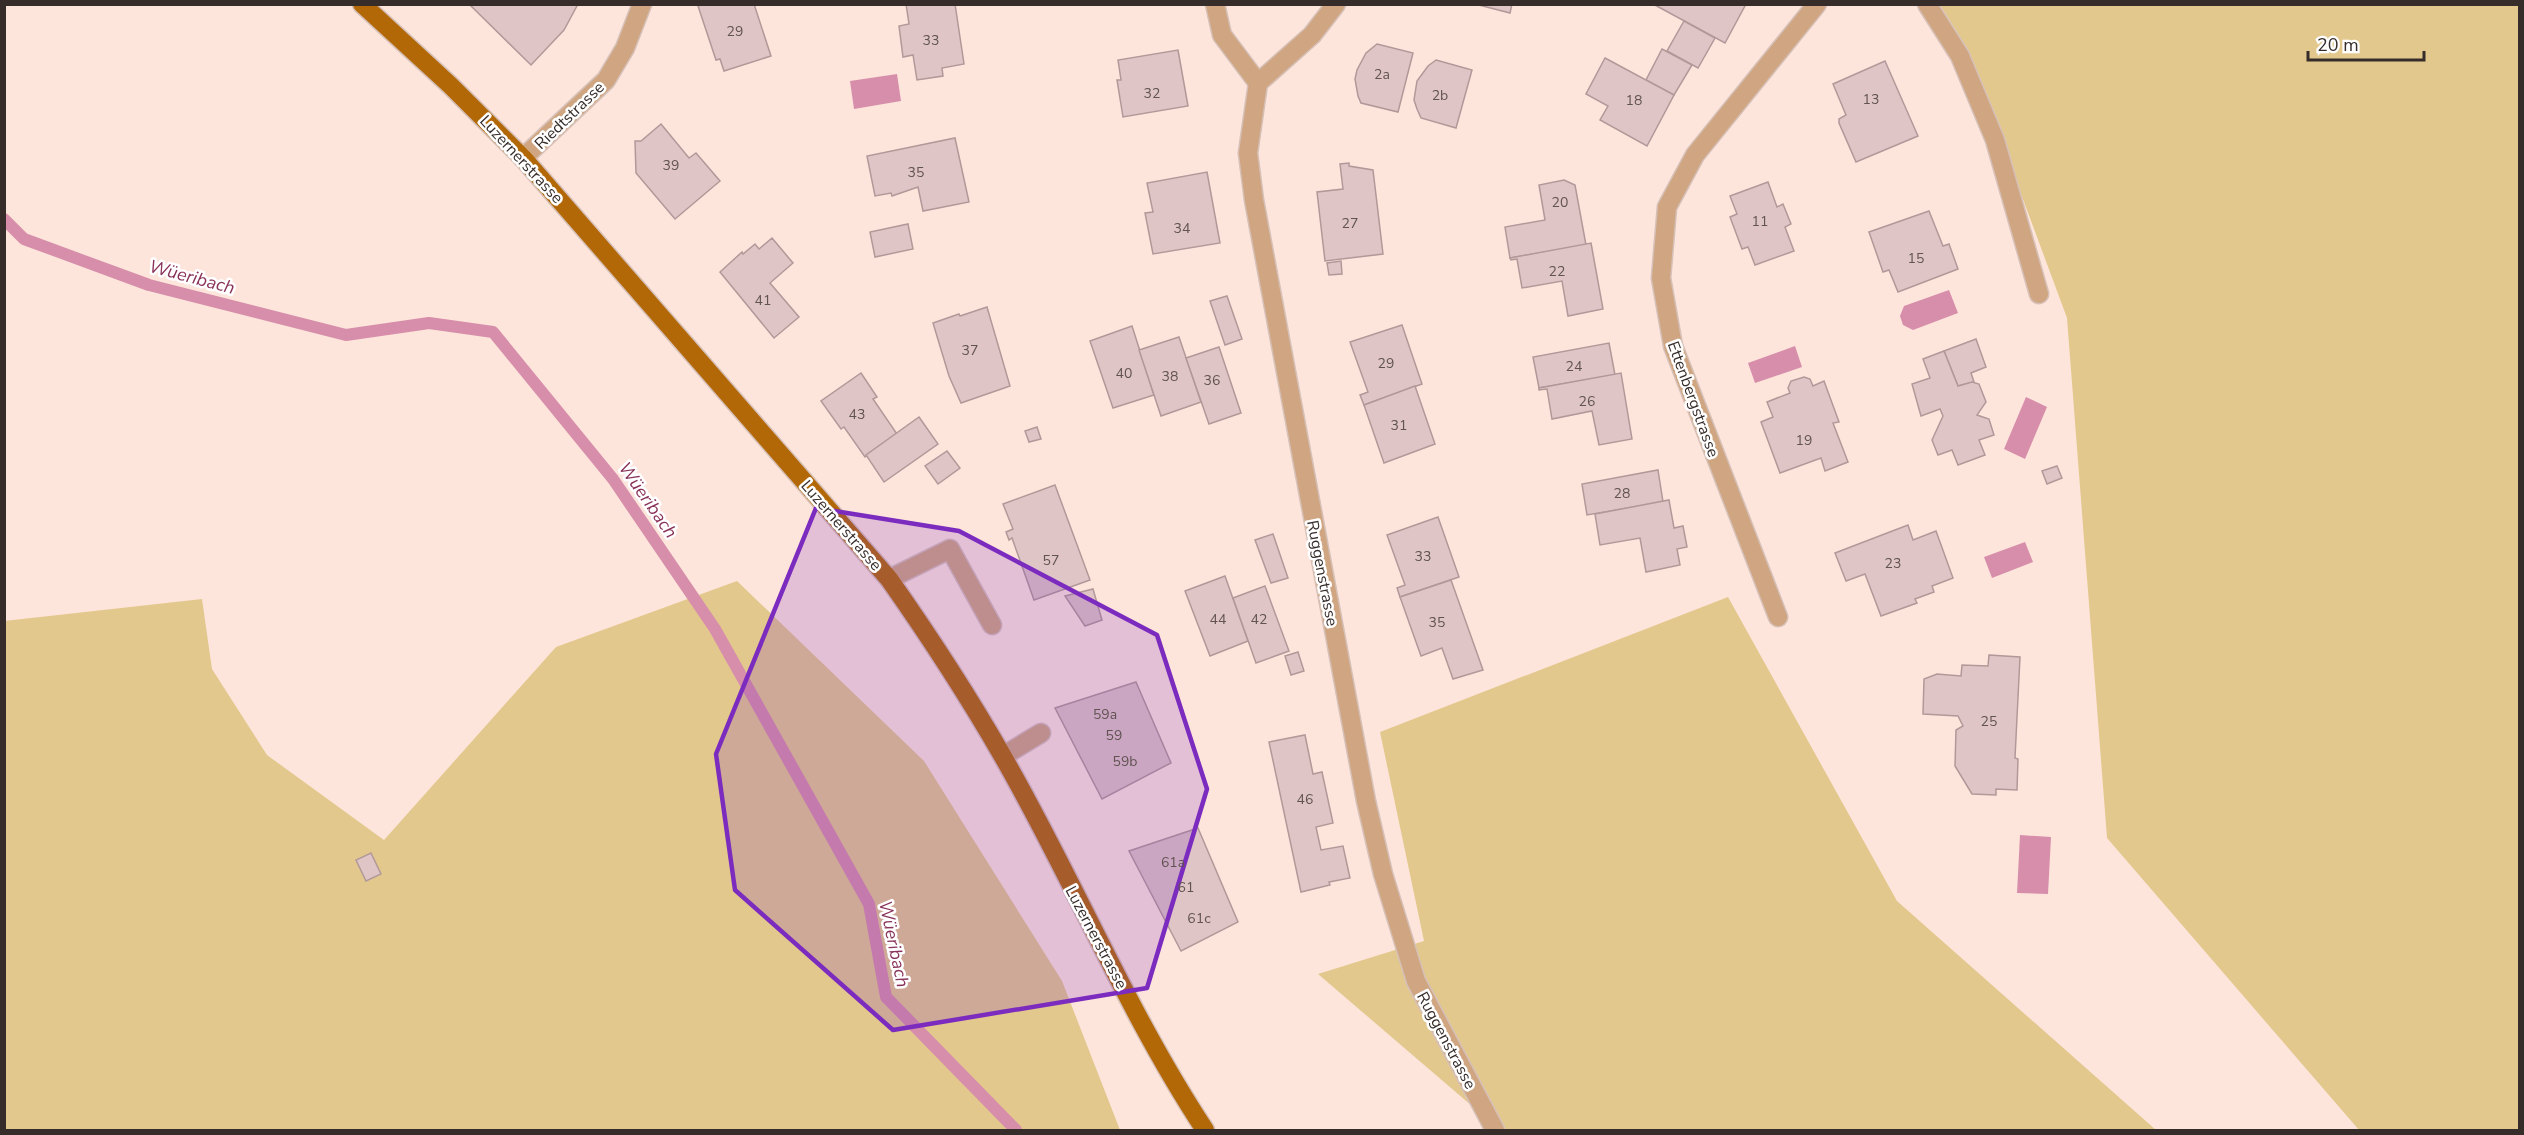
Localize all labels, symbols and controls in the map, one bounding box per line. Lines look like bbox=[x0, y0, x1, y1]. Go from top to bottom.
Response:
house number: 29 bbox=[727, 22, 743, 41]
scale bar bbox=[2308, 24, 2424, 62]
house number: 33 bbox=[923, 31, 939, 50]
text: 20 m bbox=[2317, 33, 2359, 57]
house number: 2a bbox=[1374, 65, 1390, 84]
street label: Riedtstrasse bbox=[530, 77, 609, 155]
house number: 32 bbox=[1144, 84, 1160, 103]
house number: 2b bbox=[1432, 86, 1448, 105]
house number: 13 bbox=[1863, 90, 1879, 109]
house number: 18 bbox=[1626, 91, 1642, 110]
street label: Luzernerstrasse bbox=[475, 111, 568, 209]
house number: 39 bbox=[663, 156, 679, 175]
house number: 35 bbox=[908, 163, 924, 182]
house number: 20 bbox=[1552, 193, 1568, 212]
house number: 11 bbox=[1752, 212, 1768, 231]
house number: 27 bbox=[1342, 214, 1358, 233]
house number: 34 bbox=[1174, 219, 1190, 238]
house number: 15 bbox=[1908, 249, 1924, 268]
water label: Wüeribach bbox=[146, 254, 238, 300]
house number: 22 bbox=[1549, 262, 1565, 281]
house number: 41 bbox=[755, 291, 771, 310]
street label: Ettenbergstrasse bbox=[1662, 338, 1724, 460]
house number: 37 bbox=[962, 341, 978, 360]
house number: 29 bbox=[1378, 354, 1394, 373]
house number: 24 bbox=[1566, 357, 1582, 376]
house number: 40 bbox=[1116, 364, 1132, 383]
house number: 38 bbox=[1162, 367, 1178, 386]
house number: 36 bbox=[1204, 371, 1220, 390]
house number: 26 bbox=[1579, 392, 1595, 411]
house number: 43 bbox=[849, 405, 865, 424]
house number: 31 bbox=[1391, 416, 1407, 435]
house number: 19 bbox=[1796, 431, 1812, 450]
water label: Wüeribach bbox=[613, 457, 683, 543]
street label: Luzernerstrasse bbox=[796, 476, 887, 576]
house number: 28 bbox=[1614, 484, 1630, 503]
street label: Ruggenstrasse bbox=[1301, 518, 1343, 628]
house number: 33 bbox=[1415, 547, 1431, 566]
house number: 57 bbox=[1043, 551, 1059, 570]
house number: 23 bbox=[1885, 554, 1901, 573]
house number: 44 bbox=[1210, 610, 1226, 629]
house number: 42 bbox=[1251, 610, 1267, 629]
house number: 35 bbox=[1429, 613, 1445, 632]
house number: 59a bbox=[1093, 705, 1117, 724]
house number: 25 bbox=[1981, 712, 1997, 731]
house number: 59 bbox=[1106, 726, 1122, 745]
house number: 59b bbox=[1113, 752, 1137, 771]
house number: 46 bbox=[1297, 790, 1313, 809]
house number: 61a bbox=[1161, 853, 1185, 872]
house number: 61 bbox=[1178, 878, 1194, 897]
street label: Luzernerstrasse bbox=[1060, 882, 1132, 993]
water label: Wüeribach bbox=[873, 899, 915, 989]
house number: 61c bbox=[1187, 909, 1211, 928]
street label: Ruggenstrasse bbox=[1411, 988, 1481, 1093]

